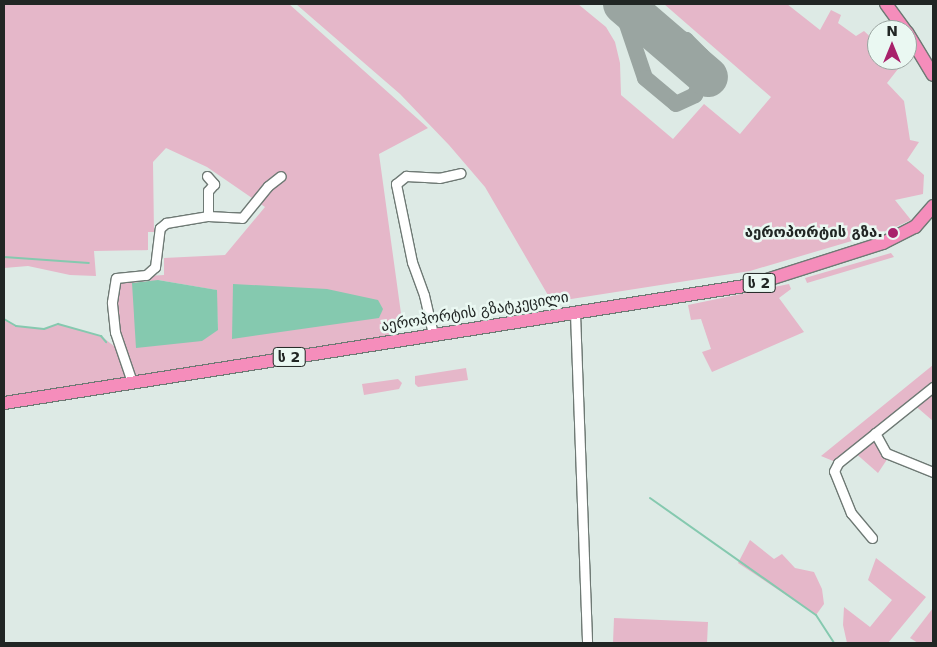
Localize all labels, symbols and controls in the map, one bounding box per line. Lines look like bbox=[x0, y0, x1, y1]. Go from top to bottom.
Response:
north arrow bbox=[867, 20, 917, 70]
text: N bbox=[886, 23, 898, 39]
place label: აეროპორტის გზა. bbox=[745, 224, 883, 242]
marker: აეროპორტის გზა. bbox=[887, 227, 899, 239]
road number: ს 2 bbox=[742, 272, 776, 294]
street label: აეროპორტის გზატკეცილი bbox=[380, 288, 570, 336]
road number: ს 2 bbox=[272, 346, 306, 368]

